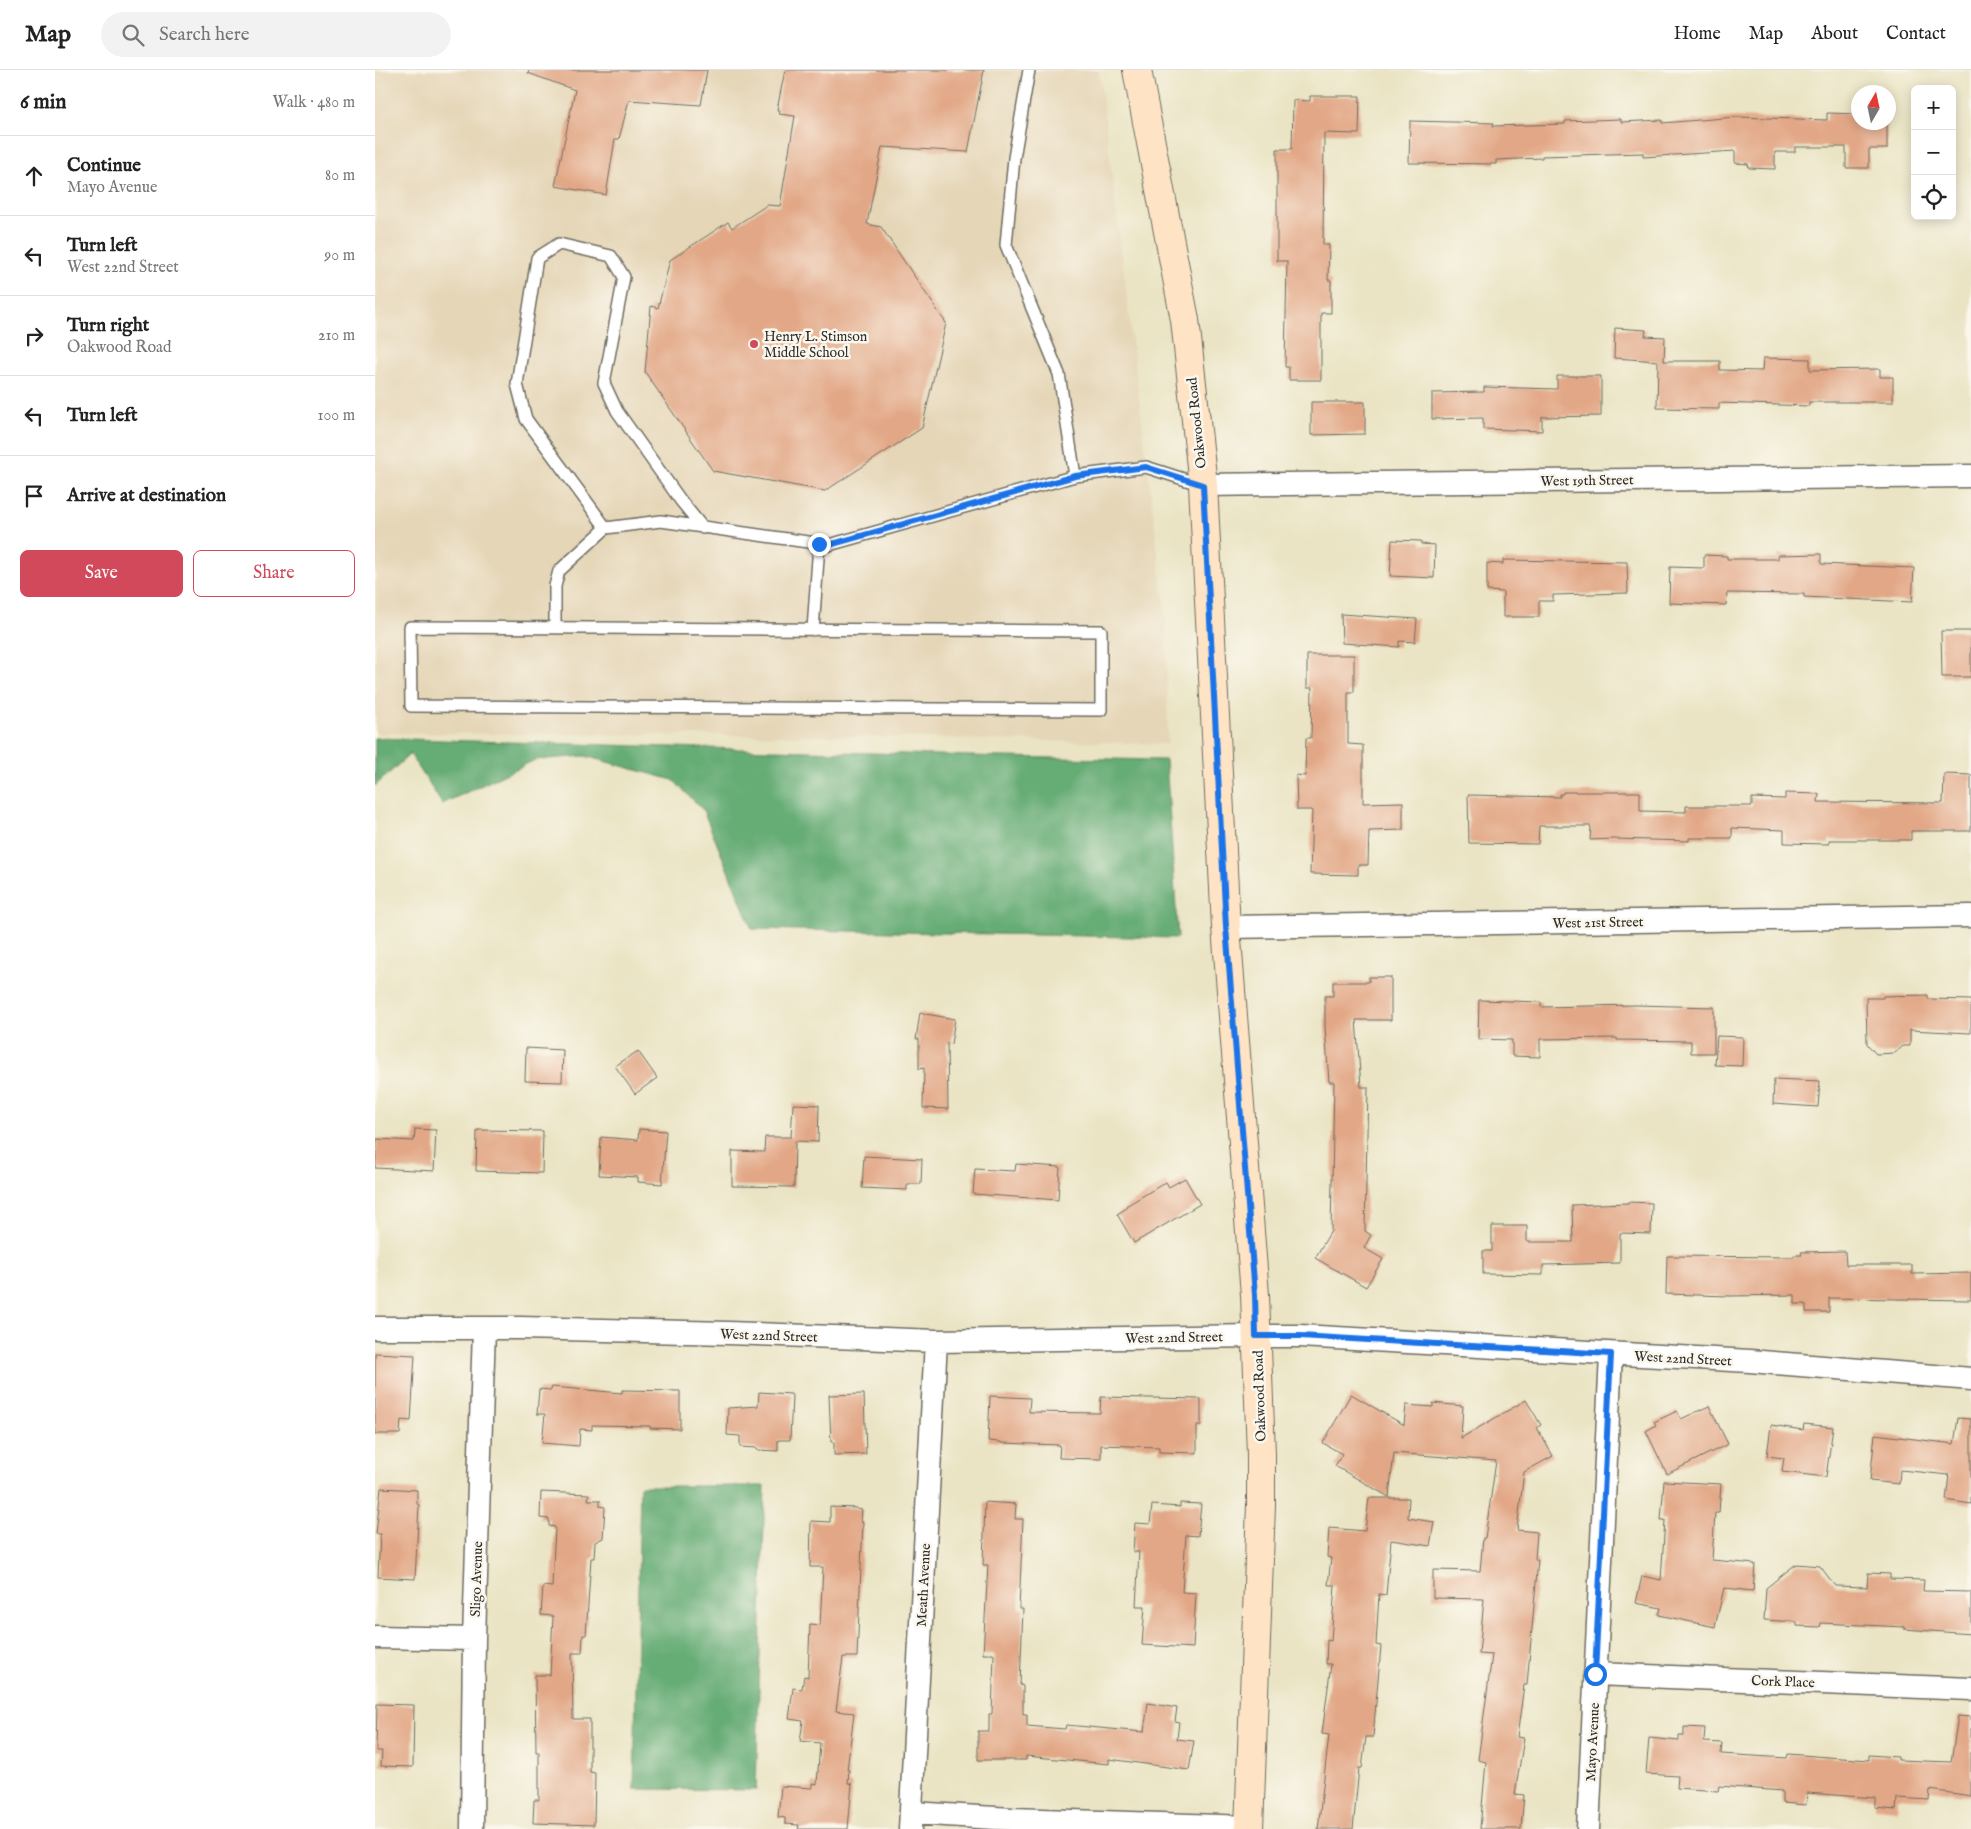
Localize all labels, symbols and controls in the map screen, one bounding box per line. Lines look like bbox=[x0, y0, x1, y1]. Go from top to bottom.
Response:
search box bbox=[101, 12, 451, 57]
text: Map bbox=[25, 19, 71, 50]
icon: search bbox=[119, 21, 147, 49]
text: Search here bbox=[159, 23, 250, 47]
text: Home bbox=[1674, 23, 1721, 46]
text: Map bbox=[1749, 23, 1783, 46]
text: About bbox=[1811, 23, 1858, 46]
text: Contact bbox=[1886, 23, 1946, 46]
north arrow bbox=[1851, 85, 1896, 130]
map controls bbox=[1911, 85, 1956, 220]
button: + bbox=[1911, 85, 1956, 130]
text: 6 min bbox=[20, 89, 66, 116]
text: Walk · 480 m bbox=[273, 93, 355, 113]
button: − bbox=[1911, 130, 1956, 175]
text: Continue bbox=[67, 154, 141, 178]
icon: ahead bbox=[20, 162, 48, 190]
text: 80 m bbox=[325, 166, 355, 186]
button: locate bbox=[1911, 175, 1956, 220]
text: Mayo Avenue bbox=[67, 178, 157, 198]
text: Turn left bbox=[67, 234, 138, 258]
icon: left bbox=[20, 242, 48, 270]
text: 90 m bbox=[324, 246, 355, 266]
text: West 22nd Street bbox=[67, 258, 179, 278]
text: Turn right bbox=[67, 314, 149, 338]
icon: right bbox=[20, 322, 48, 350]
text: 210 m bbox=[318, 326, 355, 346]
place label: Henry L. Stimson Middle School bbox=[764, 328, 868, 362]
text: Oakwood Road bbox=[67, 338, 171, 358]
marker: Henry L. Stimson Middle School bbox=[748, 338, 760, 350]
street label: Oakwood Road bbox=[1183, 376, 1211, 469]
icon: left bbox=[20, 402, 48, 430]
text: Turn left bbox=[67, 404, 138, 428]
text: 100 m bbox=[318, 406, 355, 426]
street label: West 19th Street bbox=[1540, 471, 1634, 491]
icon: arrive bbox=[20, 482, 48, 510]
text: Arrive at destination bbox=[67, 484, 226, 508]
route end bbox=[808, 533, 831, 556]
button: Save bbox=[20, 550, 183, 597]
button: Share bbox=[193, 550, 355, 597]
street label: West 21st Street bbox=[1552, 913, 1644, 933]
street label: West 22nd Street bbox=[720, 1325, 818, 1347]
street label: West 22nd Street bbox=[1125, 1328, 1223, 1348]
street label: West 22nd Street bbox=[1634, 1347, 1732, 1371]
street label: Oakwood Road bbox=[1249, 1349, 1271, 1442]
street label: Sligo Avenue bbox=[467, 1540, 487, 1617]
street label: Meath Avenue bbox=[913, 1542, 935, 1627]
route start bbox=[1584, 1663, 1607, 1686]
street label: Cork Place bbox=[1751, 1672, 1816, 1692]
street label: Mayo Avenue bbox=[1582, 1702, 1604, 1782]

